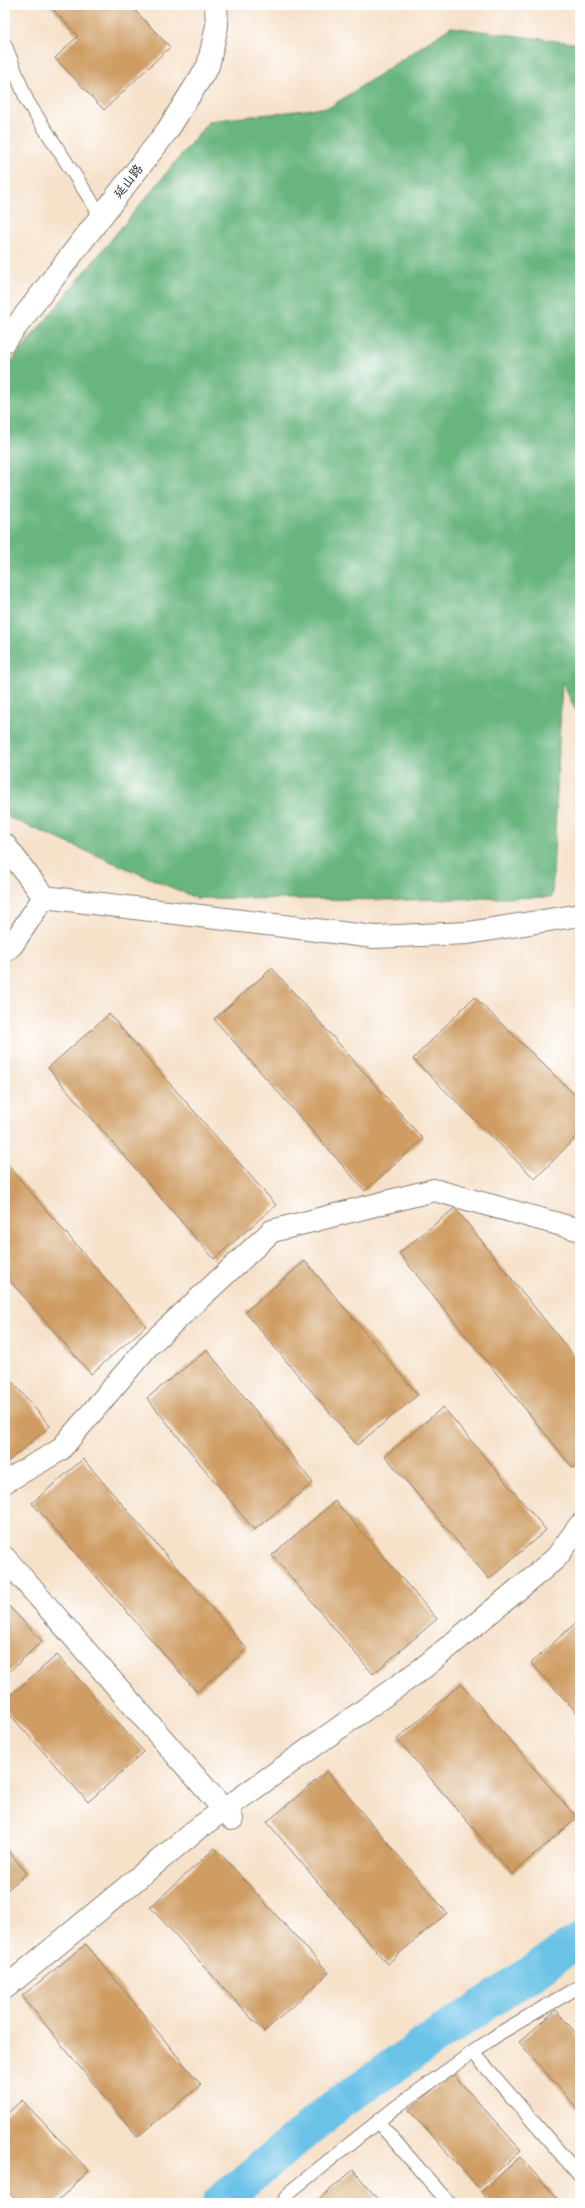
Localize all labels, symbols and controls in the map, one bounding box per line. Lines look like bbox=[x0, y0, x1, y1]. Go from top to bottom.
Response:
street label: 延山路 bbox=[109, 160, 147, 202]

